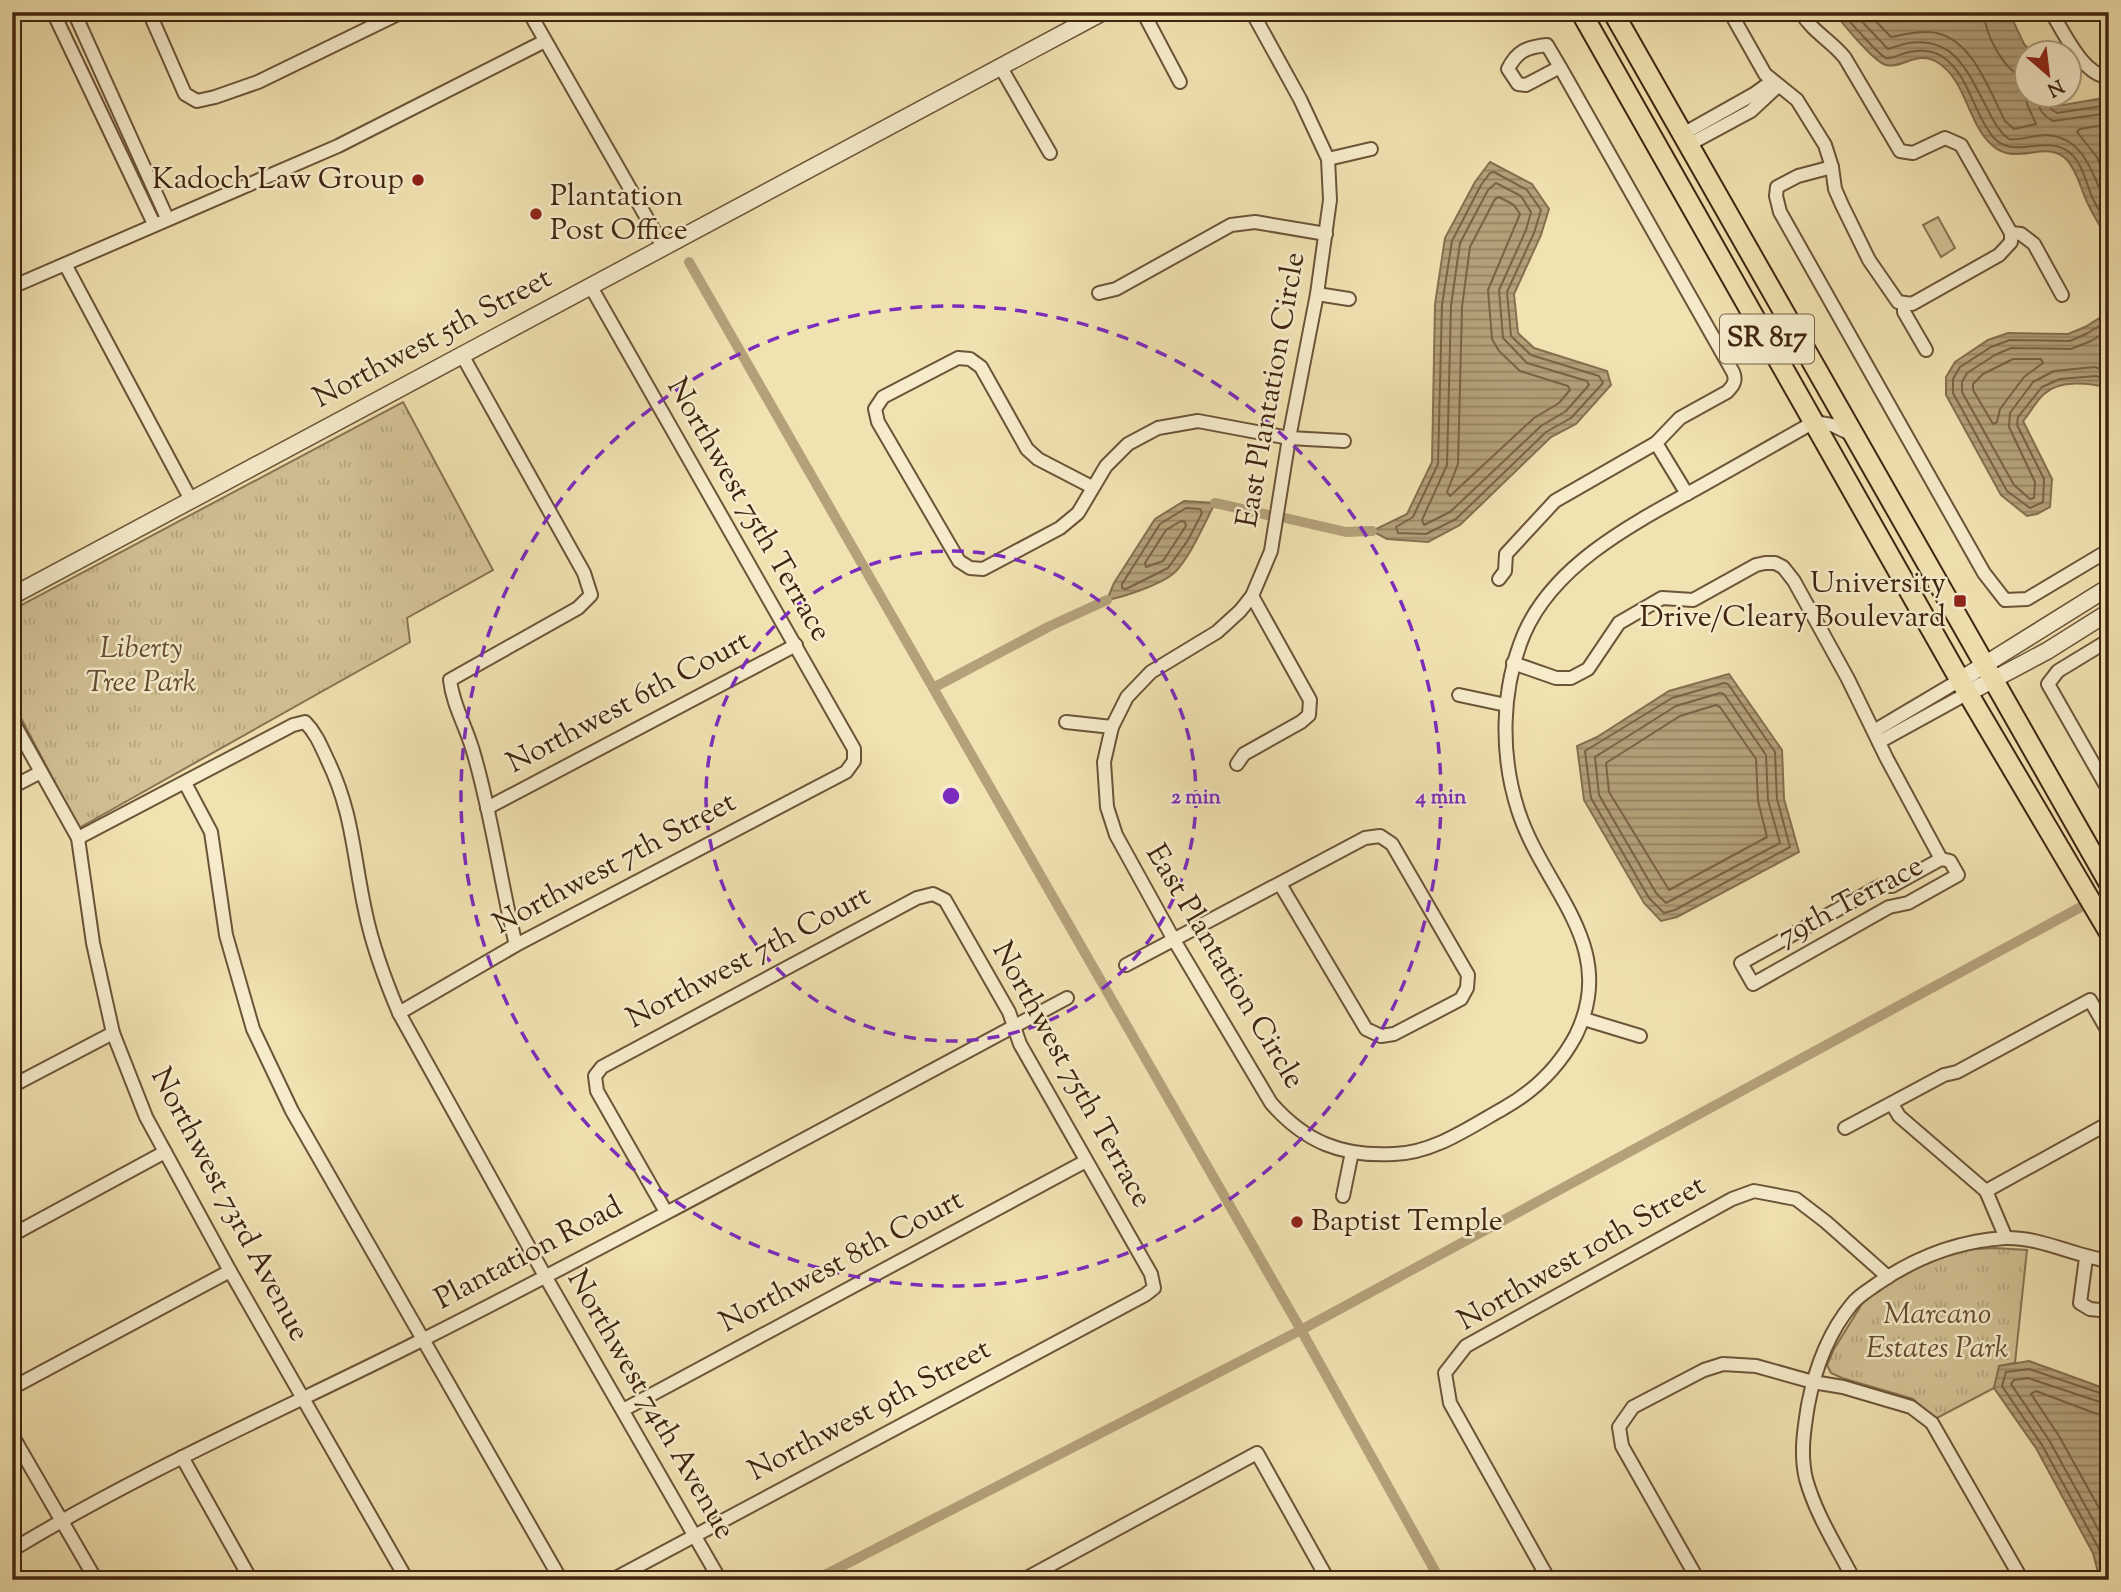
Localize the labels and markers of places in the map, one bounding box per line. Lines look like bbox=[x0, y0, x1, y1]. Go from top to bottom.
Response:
place label: Kadoch Law Group bbox=[152, 159, 404, 202]
marker: Kadoch Law Group bbox=[410, 172, 426, 188]
place label: Plantation Post Office bbox=[550, 176, 688, 253]
marker: Plantation Post Office bbox=[528, 206, 544, 222]
place label: University Drive/Cleary Boulevard bbox=[1640, 563, 1946, 640]
marker: University Drive/Cleary Boulevard bbox=[1952, 593, 1968, 609]
centre of rings bbox=[939, 784, 963, 808]
place label: Baptist Temple bbox=[1311, 1201, 1503, 1244]
marker: Baptist Temple bbox=[1289, 1214, 1305, 1230]

